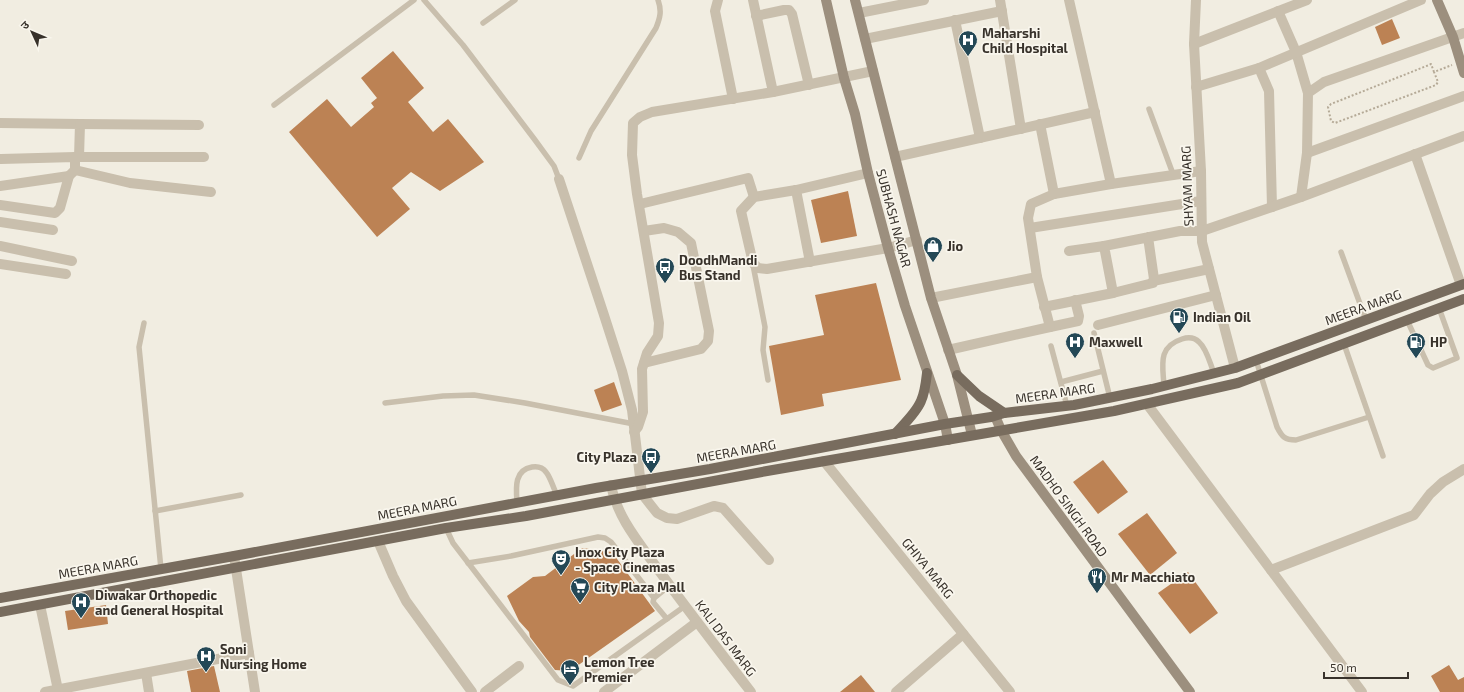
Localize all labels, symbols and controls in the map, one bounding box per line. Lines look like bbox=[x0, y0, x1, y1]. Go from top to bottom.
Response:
north arrow bbox=[12, 12, 52, 52]
text: उ bbox=[18, 17, 32, 32]
place label: Maharshi Child Hospital bbox=[982, 25, 1069, 56]
hospital icon: Maharshi Child Hospital bbox=[957, 29, 979, 57]
street label: SHYAM MARG bbox=[1178, 145, 1196, 227]
street label: SUBHASH NAGAR bbox=[873, 167, 915, 269]
shop icon: Jio bbox=[922, 235, 944, 263]
place label: Jio bbox=[947, 238, 963, 254]
place label: DoodhMandi Bus Stand bbox=[679, 252, 757, 283]
bus stop icon: DoodhMandi Bus Stand bbox=[654, 256, 676, 284]
street label: MEERA MARG bbox=[1323, 286, 1403, 328]
fuel station icon: Indian Oil bbox=[1168, 306, 1190, 334]
place label: Indian Oil bbox=[1193, 309, 1252, 325]
hospital icon: Maxwell bbox=[1064, 331, 1086, 359]
fuel station icon: HP bbox=[1405, 331, 1427, 359]
place label: Maxwell bbox=[1089, 334, 1143, 350]
place label: HP bbox=[1430, 334, 1447, 350]
street label: MEERA MARG bbox=[1014, 379, 1096, 407]
street label: MEERA MARG bbox=[695, 436, 777, 466]
bus stop icon: City Plaza bbox=[640, 446, 662, 474]
place label: City Plaza bbox=[577, 449, 637, 465]
street label: MADHO SINGH ROAD bbox=[1027, 452, 1111, 560]
street label: MEERA MARG bbox=[376, 492, 458, 524]
street label: GHIYA MARG bbox=[899, 534, 957, 602]
place label: Inox City Plaza - Space Cinemas bbox=[575, 544, 675, 575]
theatre icon: Inox City Plaza - Space Cinemas bbox=[550, 548, 572, 576]
street label: MEERA MARG bbox=[57, 552, 139, 582]
restaurant icon: Mr Macchiato bbox=[1086, 566, 1108, 594]
place label: Mr Macchiato bbox=[1111, 569, 1196, 585]
supermarket icon: City Plaza Mall bbox=[569, 576, 591, 604]
place label: City Plaza Mall bbox=[594, 579, 686, 595]
place label: Diwakar Orthopedic and General Hospital bbox=[95, 587, 224, 618]
hospital icon: Diwakar Orthopedic and General Hospital bbox=[70, 591, 92, 619]
street label: KALI DAS MARG bbox=[692, 597, 760, 679]
place label: Soni Nursing Home bbox=[220, 641, 307, 672]
hospital icon: Soni Nursing Home bbox=[195, 645, 217, 673]
place label: Lemon Tree Premier bbox=[584, 654, 655, 685]
scale bar bbox=[1324, 654, 1408, 680]
hotel icon: Lemon Tree Premier bbox=[559, 658, 581, 686]
text: 50 m bbox=[1330, 660, 1357, 674]

